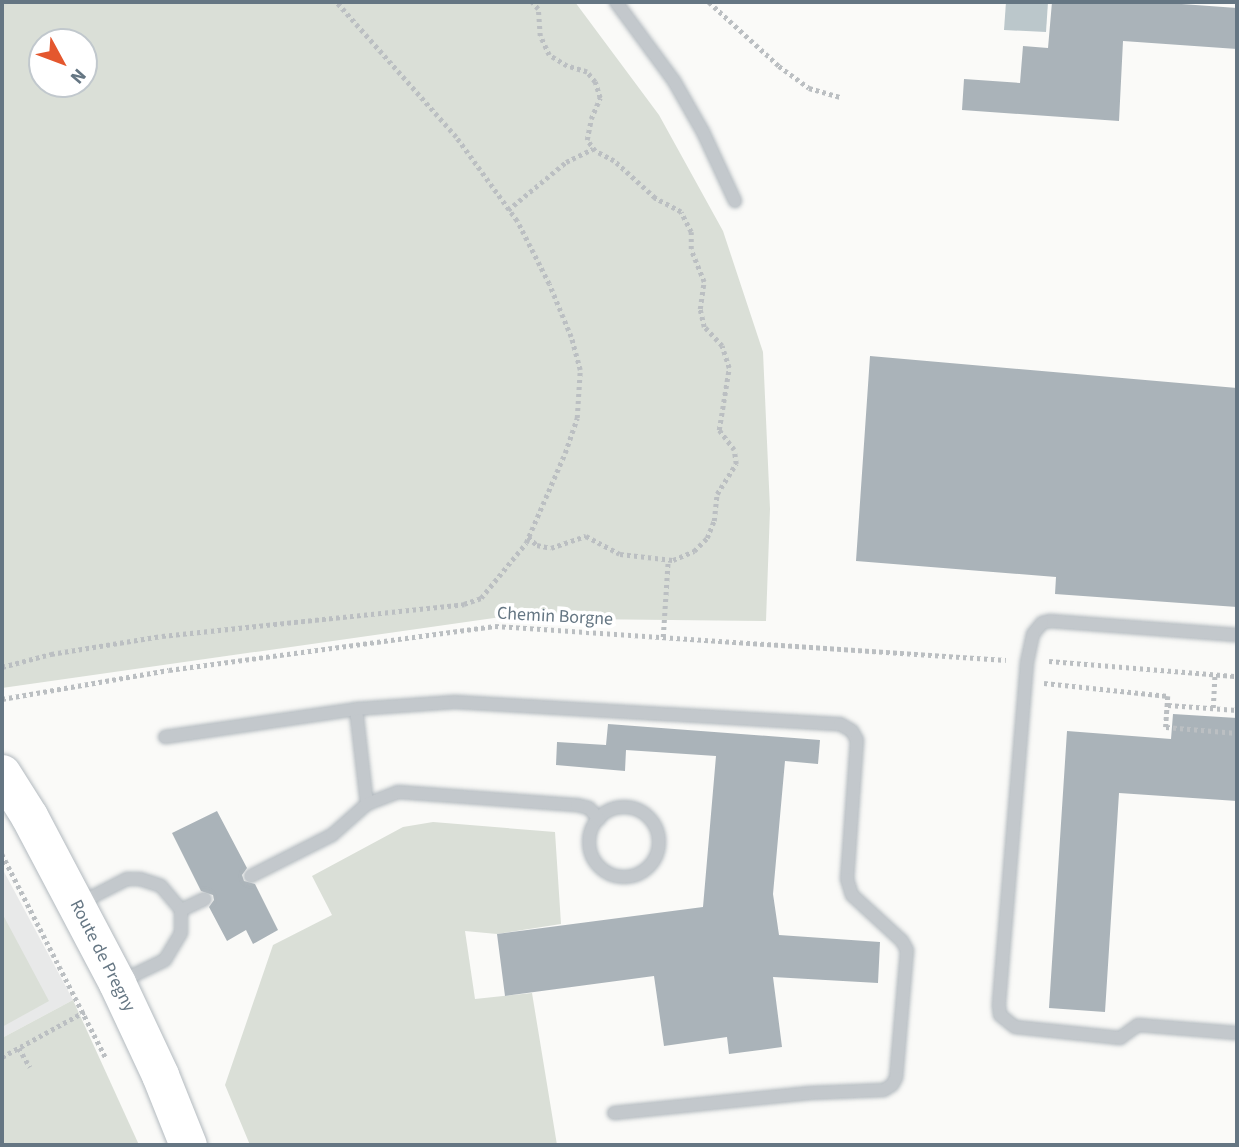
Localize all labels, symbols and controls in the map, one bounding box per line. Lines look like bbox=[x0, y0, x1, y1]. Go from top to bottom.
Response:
north arrow bbox=[28, 28, 98, 98]
text: N bbox=[63, 62, 92, 89]
street label: Chemin Borgne bbox=[496, 603, 614, 631]
street label: Route de Pregny bbox=[64, 896, 140, 1016]

